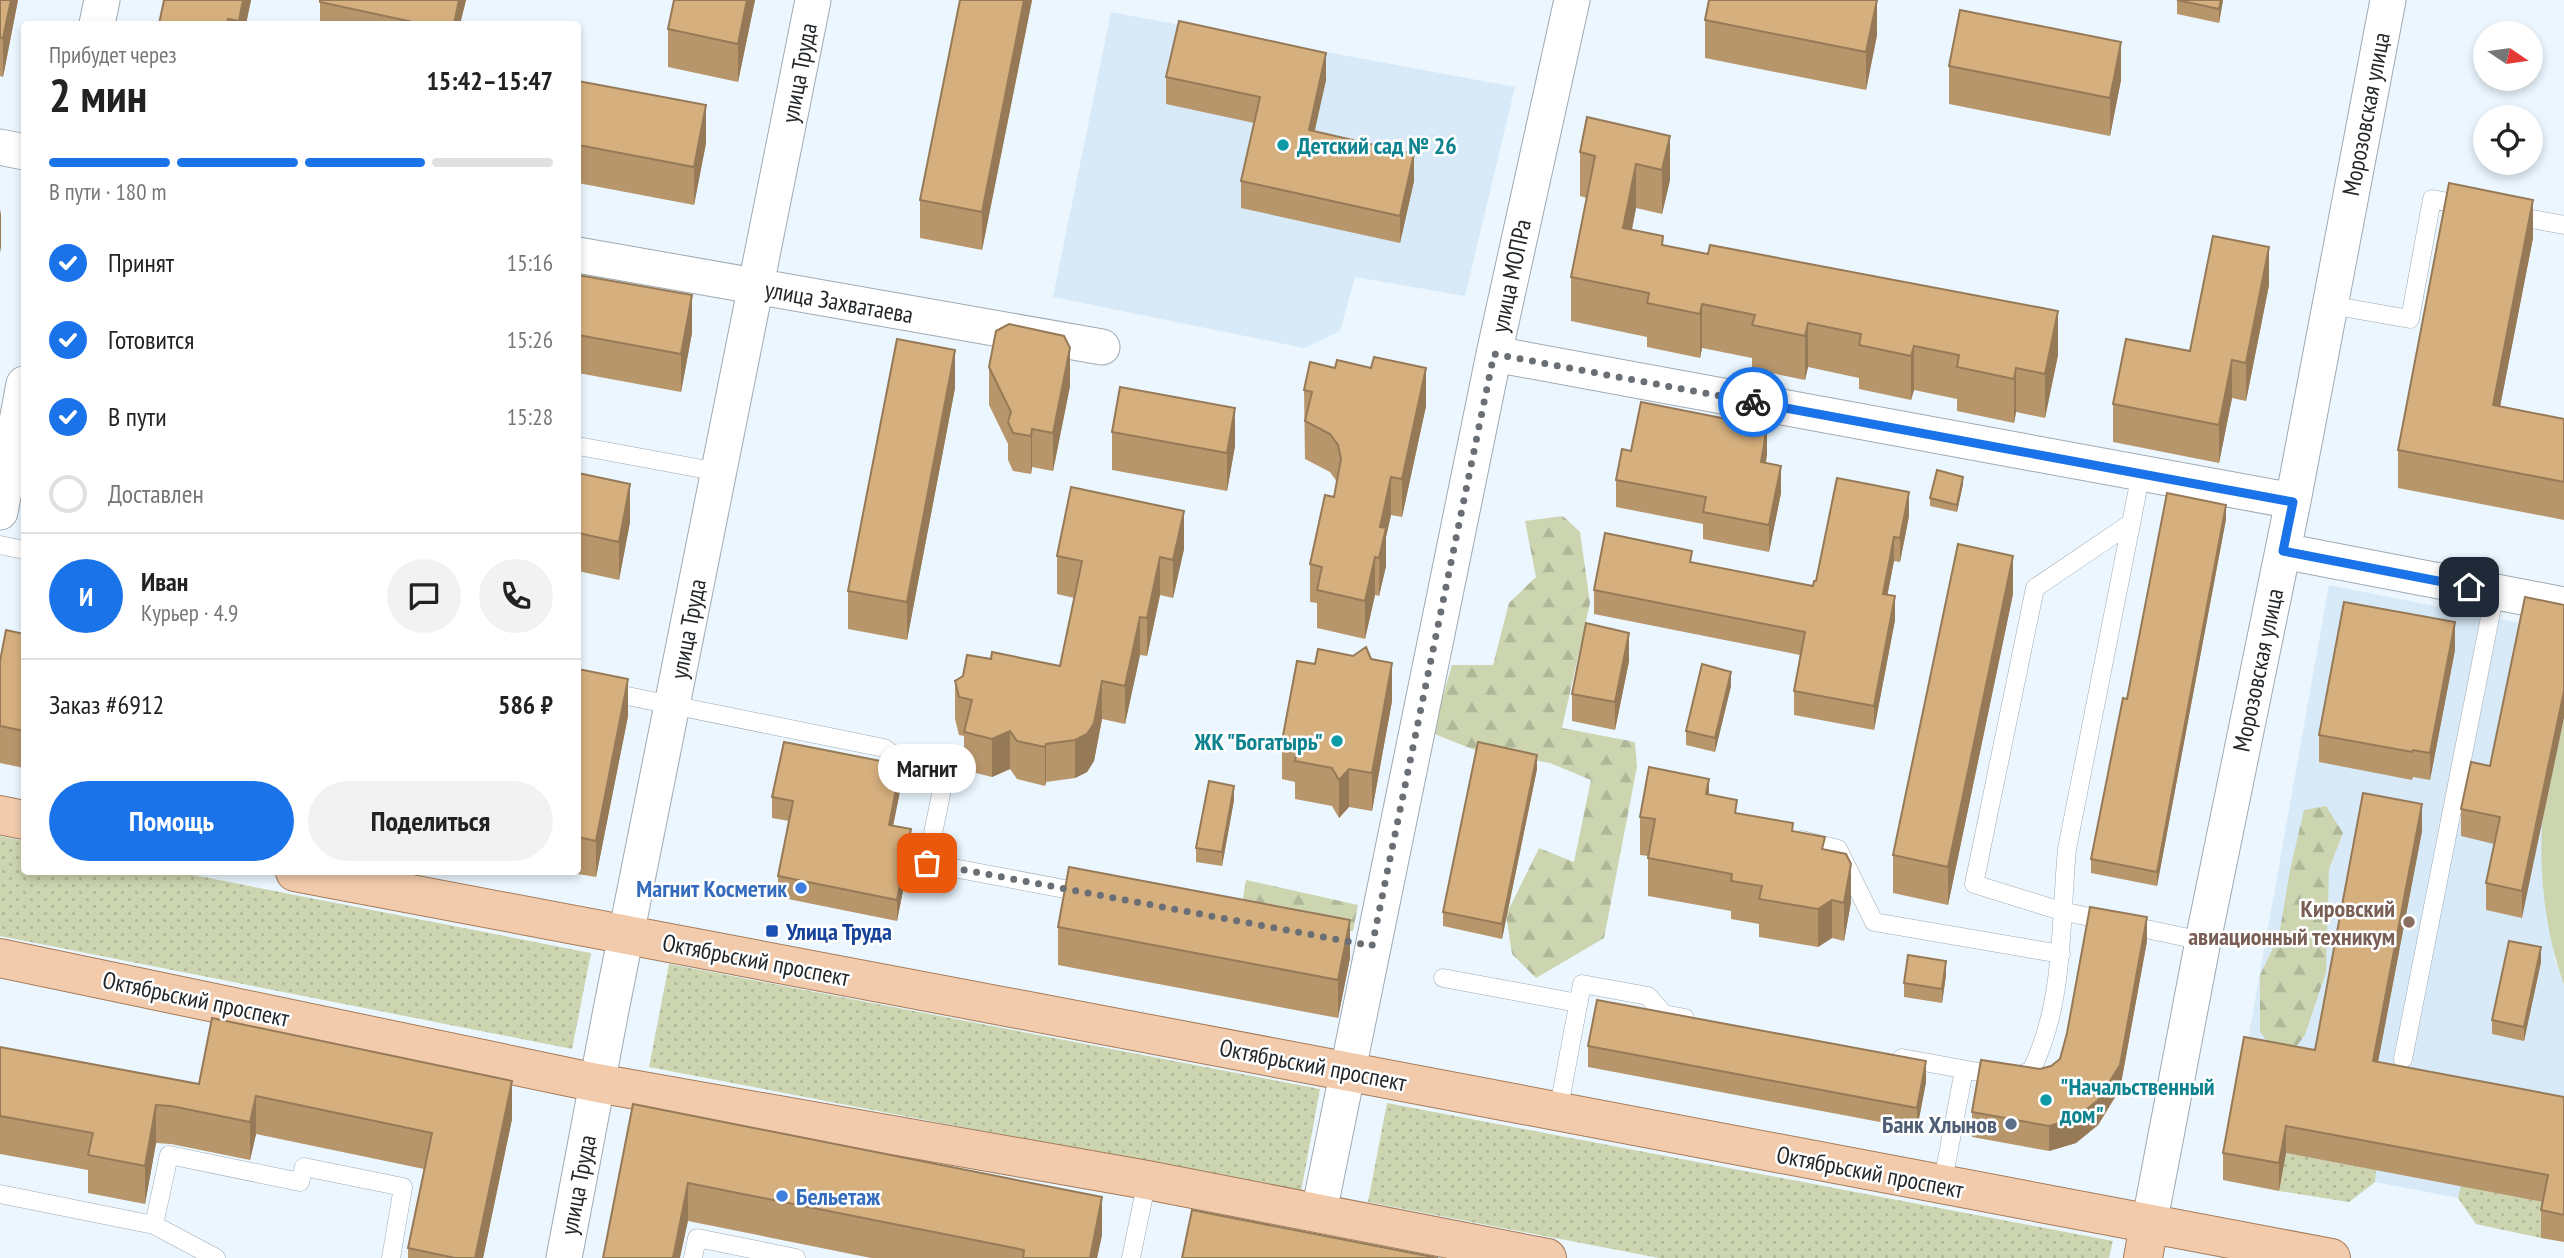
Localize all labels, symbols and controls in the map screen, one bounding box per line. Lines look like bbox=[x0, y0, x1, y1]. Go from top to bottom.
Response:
street label: улица Труда bbox=[774, 20, 824, 126]
north arrow bbox=[2473, 21, 2543, 91]
map controls bbox=[2473, 21, 2543, 175]
street label: Морозовская улица bbox=[2335, 30, 2397, 198]
text: Прибудет через bbox=[49, 40, 177, 69]
text: 15:42–15:47 bbox=[426, 64, 553, 97]
text: 2 мин bbox=[49, 65, 147, 125]
button: locate bbox=[2473, 105, 2543, 175]
place label: Детский сад № 26 bbox=[1297, 130, 1457, 161]
marker: Детский сад № 26 bbox=[1275, 137, 1291, 153]
text: В пути · 180 m bbox=[49, 177, 166, 206]
street label: улица МОПРа bbox=[1484, 216, 1538, 336]
icon: check bbox=[49, 244, 87, 282]
text: Принят bbox=[108, 246, 174, 279]
text: 15:16 bbox=[507, 248, 553, 277]
street label: улица Захватаева bbox=[762, 274, 916, 330]
icon: check bbox=[49, 321, 87, 359]
text: Готовится bbox=[108, 323, 194, 356]
text: 15:26 bbox=[507, 325, 553, 354]
courier bbox=[1718, 367, 1788, 437]
icon: bike bbox=[1734, 383, 1772, 421]
icon: check bbox=[49, 398, 87, 436]
text: В пути bbox=[108, 400, 167, 433]
text: 15:28 bbox=[507, 402, 553, 431]
text: Доставлен bbox=[108, 477, 204, 510]
pin bbox=[2439, 557, 2499, 617]
button: chat bbox=[387, 559, 461, 633]
button: phone bbox=[479, 559, 553, 633]
text: Иван bbox=[141, 565, 188, 598]
icon: home bbox=[2450, 568, 2488, 606]
street label: улица Труда bbox=[663, 576, 713, 682]
text: И bbox=[79, 580, 93, 613]
street label: Морозовская улица bbox=[2226, 586, 2290, 754]
text: Курьер · 4.9 bbox=[141, 598, 238, 627]
text: Заказ #6912 bbox=[49, 688, 164, 721]
text: 586 ₽ bbox=[498, 688, 553, 721]
place label: ЖК "Богатырь" bbox=[1194, 726, 1323, 757]
marker: ЖК "Богатырь" bbox=[1329, 733, 1345, 749]
callout: Магнит bbox=[878, 744, 976, 793]
text: Магнит bbox=[897, 754, 957, 783]
button: Помощь bbox=[49, 781, 294, 861]
button: Поделиться bbox=[308, 781, 553, 861]
pin bbox=[897, 833, 957, 893]
icon: bag bbox=[908, 844, 946, 882]
place label: Магнит Косметик bbox=[636, 873, 787, 904]
marker: Магнит Косметик bbox=[793, 880, 809, 896]
place label: Кировский авиационный техникум bbox=[2188, 893, 2395, 952]
marker: Кировский авиационный техникум bbox=[2401, 914, 2417, 930]
place label: Улица Труда bbox=[785, 916, 892, 947]
marker: Улица Труда bbox=[764, 923, 780, 939]
street label: Октябрьский проспект bbox=[660, 927, 853, 993]
street label: Октябрьский проспект bbox=[100, 964, 292, 1034]
street label: Октябрьский проспект bbox=[1217, 1032, 1410, 1098]
place label: "Начальственный дом" bbox=[2059, 1071, 2215, 1130]
marker: "Начальственный дом" bbox=[2038, 1092, 2054, 1108]
place label: Банк Хлынов bbox=[1882, 1109, 1997, 1140]
marker: Банк Хлынов bbox=[2003, 1116, 2019, 1132]
street label: улица Труда bbox=[553, 1132, 603, 1238]
street label: Октябрьский проспект bbox=[1774, 1139, 1967, 1205]
place label: Бельетаж bbox=[796, 1181, 881, 1212]
marker: Бельетаж bbox=[774, 1188, 790, 1204]

